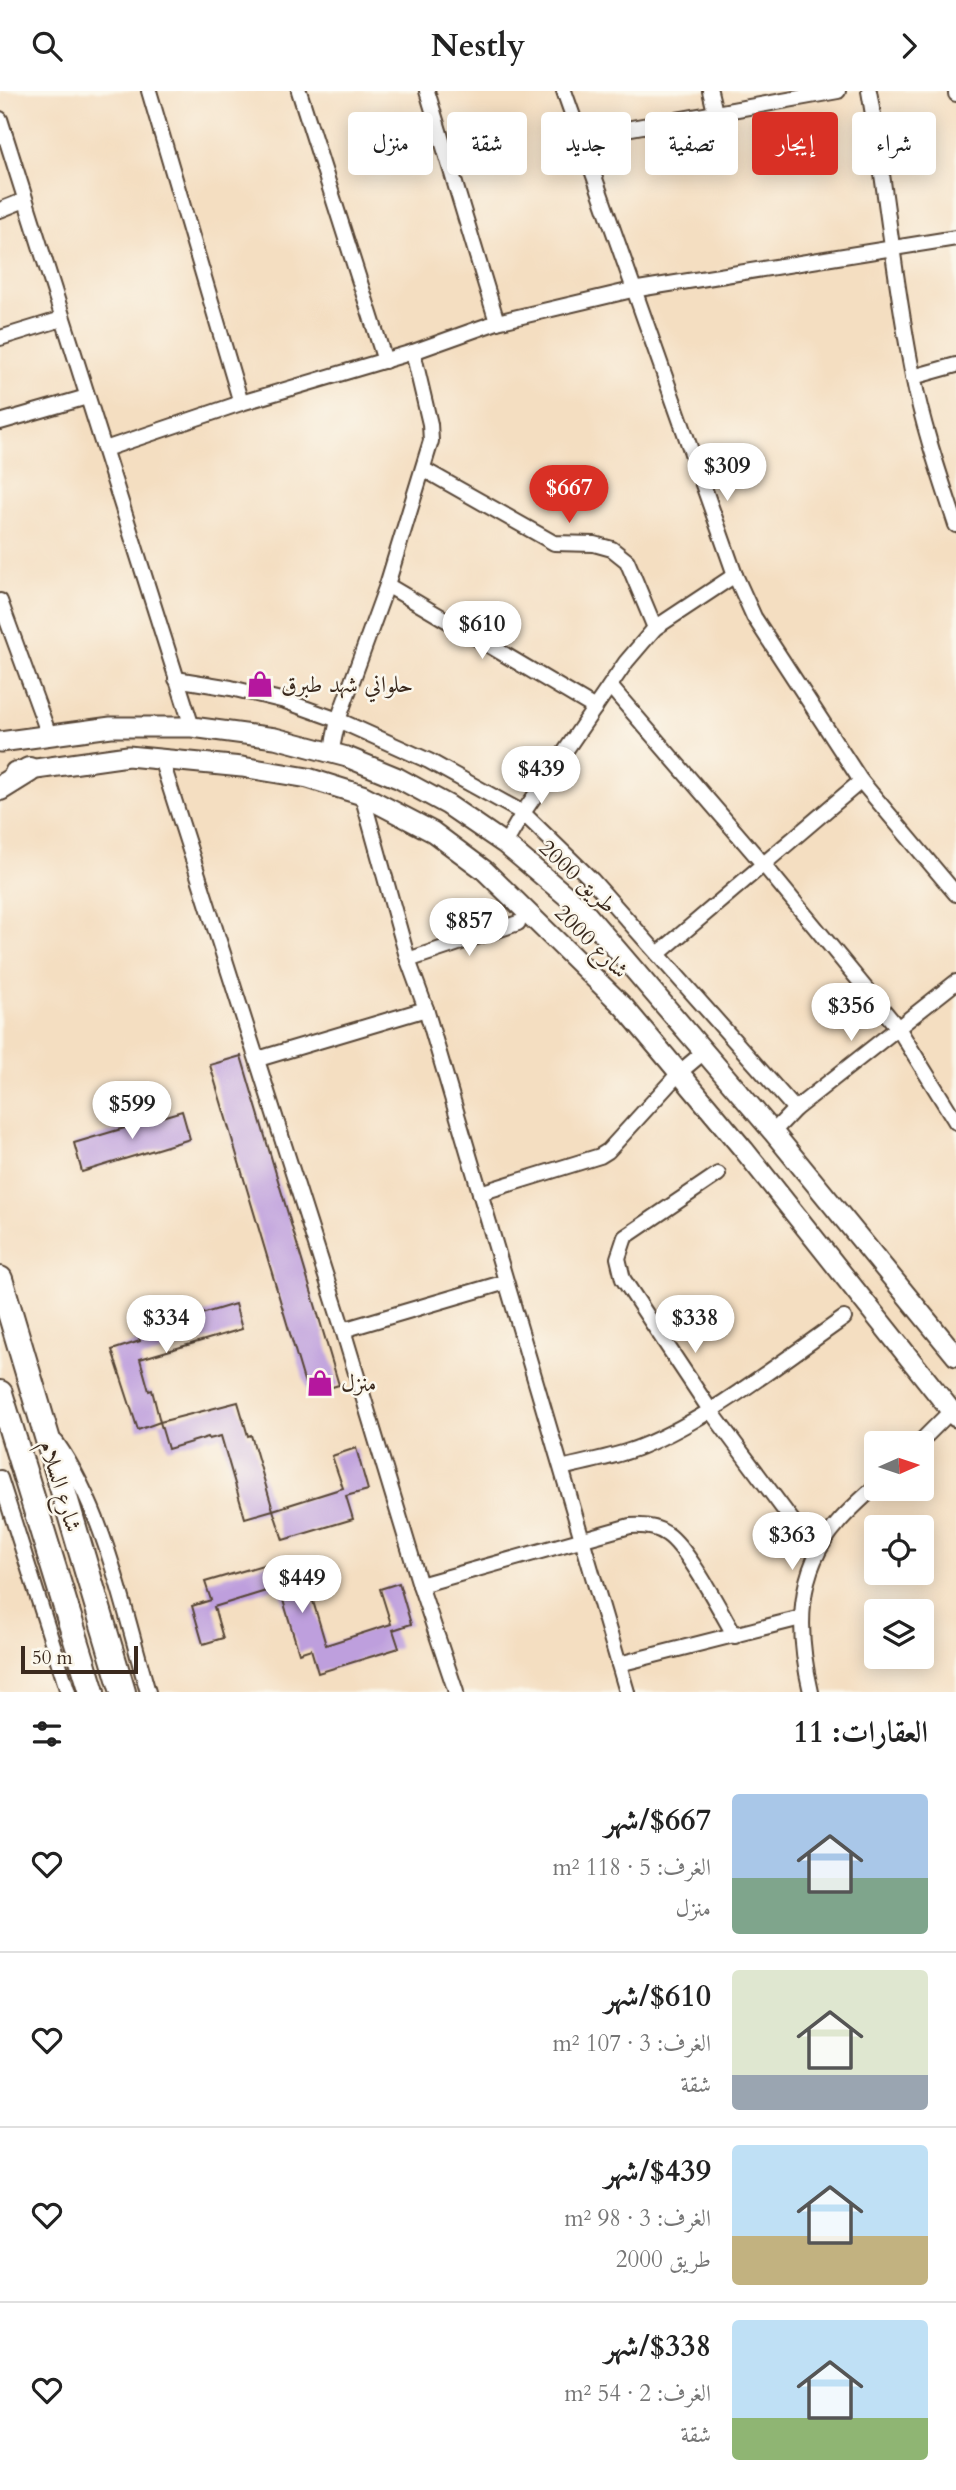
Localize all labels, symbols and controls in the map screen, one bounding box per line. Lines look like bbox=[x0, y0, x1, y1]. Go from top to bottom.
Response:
text: Nestly bbox=[431, 24, 525, 68]
icon: search bbox=[28, 27, 66, 65]
icon: forward bbox=[890, 27, 928, 65]
chip: منزل bbox=[348, 112, 433, 175]
chip: شقة bbox=[447, 112, 527, 175]
chip: جديد bbox=[541, 112, 631, 175]
chip: تصفية bbox=[645, 112, 738, 175]
chip: إيجار bbox=[752, 112, 838, 175]
chip: شراء bbox=[852, 112, 936, 175]
pin: $309 bbox=[686, 443, 768, 503]
text: $309 bbox=[703, 450, 751, 481]
pin: $667 bbox=[528, 465, 610, 525]
text: $667 bbox=[545, 472, 593, 503]
pin: $610 bbox=[441, 601, 523, 661]
text: $610 bbox=[458, 608, 506, 639]
shop icon: حلواني شهد طبرق bbox=[245, 669, 275, 699]
place label: حلواني شهد طبرق bbox=[281, 669, 413, 703]
pin: $439 bbox=[500, 747, 582, 806]
text: $439 bbox=[517, 753, 565, 784]
street label: طريق 2000 bbox=[532, 833, 623, 920]
street label: شارع 2000 bbox=[545, 897, 636, 988]
pin: $857 bbox=[428, 899, 510, 958]
text: $857 bbox=[445, 905, 493, 936]
pin: $356 bbox=[810, 983, 892, 1043]
text: $356 bbox=[827, 990, 875, 1021]
pin: $599 bbox=[91, 1081, 173, 1141]
text: $599 bbox=[108, 1088, 156, 1119]
pin: $334 bbox=[125, 1295, 207, 1355]
pin: $338 bbox=[654, 1295, 736, 1355]
text: $334 bbox=[142, 1302, 190, 1333]
text: $338 bbox=[671, 1302, 719, 1333]
shop icon: منزل bbox=[305, 1368, 335, 1398]
place label: منزل bbox=[341, 1368, 376, 1399]
north arrow bbox=[864, 1431, 934, 1501]
map controls bbox=[864, 1431, 934, 1669]
street label: شارع السلام bbox=[28, 1436, 89, 1537]
pin: $363 bbox=[751, 1513, 833, 1572]
button: locate bbox=[864, 1515, 934, 1585]
text: $363 bbox=[768, 1519, 816, 1550]
pin: $449 bbox=[261, 1555, 343, 1615]
text: $449 bbox=[278, 1562, 326, 1593]
button: layers bbox=[864, 1599, 934, 1669]
scale bar bbox=[21, 1643, 138, 1675]
text: 50 m bbox=[32, 1645, 73, 1671]
text: العقارات: 11 bbox=[793, 1712, 928, 1753]
icon: filters bbox=[28, 1715, 66, 1753]
text: $667/شهر bbox=[605, 1800, 711, 1841]
icon: home bbox=[788, 1822, 872, 1906]
icon: heart bbox=[28, 1845, 66, 1883]
text: الغرف: 5 · 118 m² bbox=[552, 1852, 711, 1883]
text: منزل bbox=[676, 1893, 711, 1924]
text: $610/شهر bbox=[605, 1976, 711, 2017]
icon: home bbox=[788, 1998, 872, 2082]
icon: heart bbox=[28, 2021, 66, 2059]
text: الغرف: 3 · 107 m² bbox=[552, 2028, 711, 2059]
text: شقة bbox=[681, 2069, 711, 2100]
text: $439/شهر bbox=[605, 2151, 711, 2192]
icon: home bbox=[788, 2173, 872, 2257]
icon: heart bbox=[28, 2196, 66, 2234]
text: الغرف: 3 · 98 m² bbox=[564, 2203, 711, 2234]
text: طريق 2000 bbox=[616, 2244, 711, 2275]
text: $338/شهر bbox=[605, 2326, 711, 2367]
icon: home bbox=[788, 2348, 872, 2432]
icon: heart bbox=[28, 2371, 66, 2409]
text: الغرف: 2 · 54 m² bbox=[564, 2378, 711, 2409]
text: شقة bbox=[681, 2419, 711, 2450]

